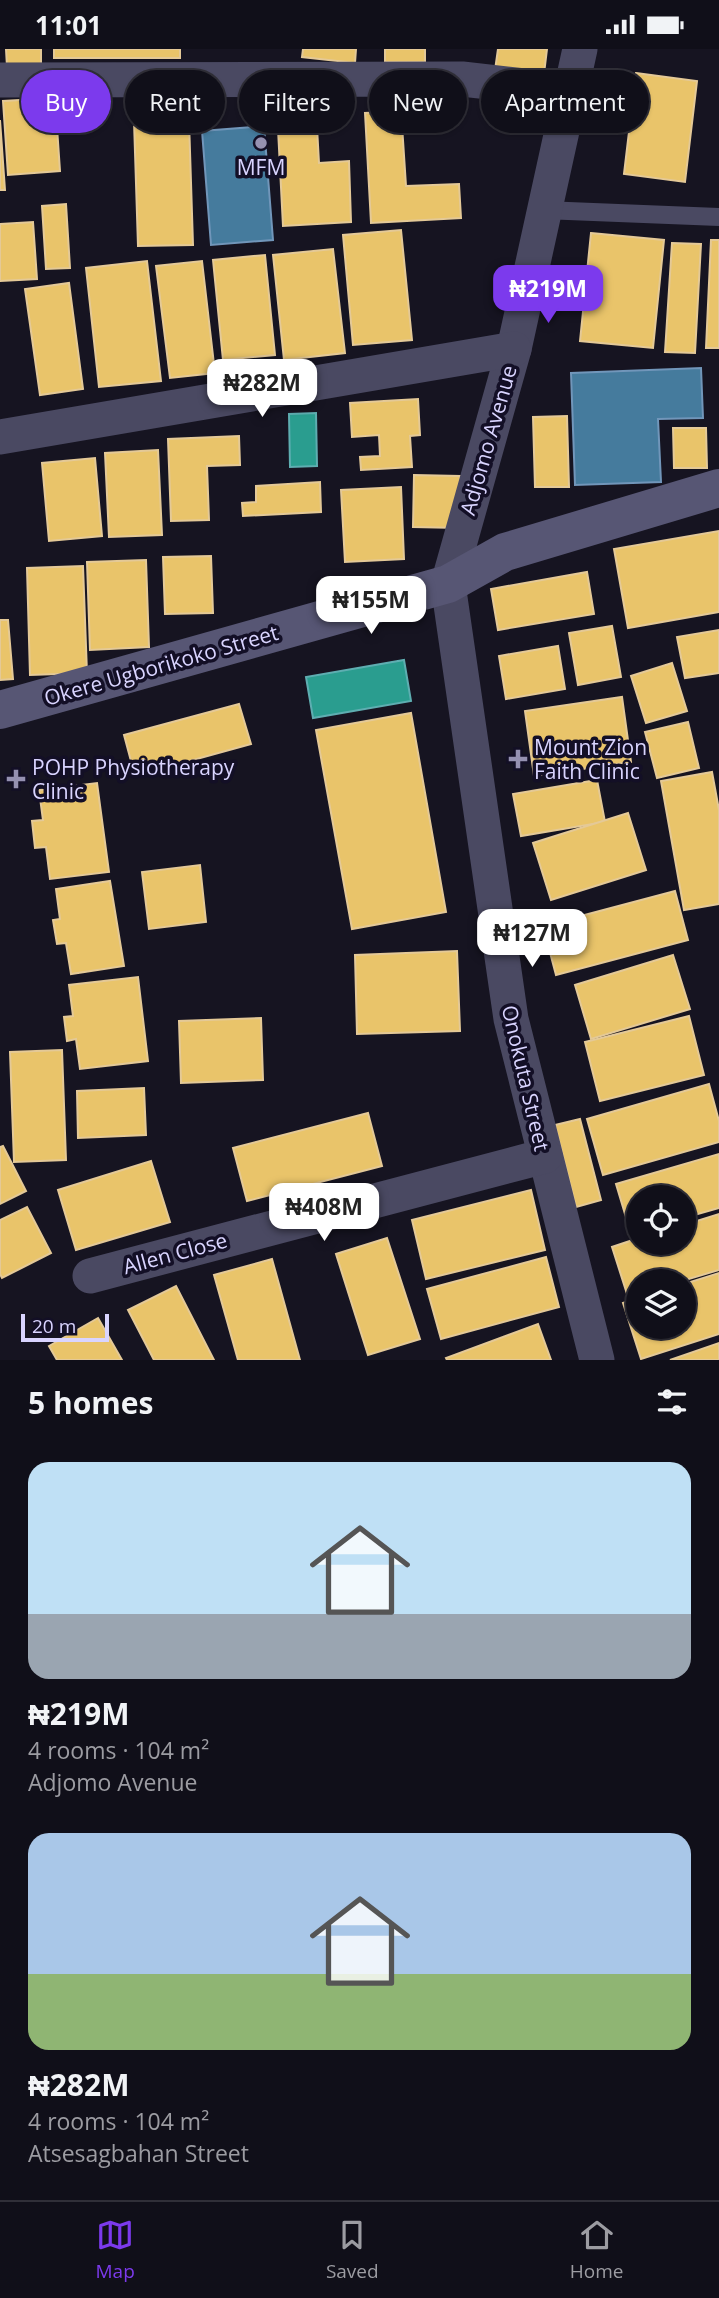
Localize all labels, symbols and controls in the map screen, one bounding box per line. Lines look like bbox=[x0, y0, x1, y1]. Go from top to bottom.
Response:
text: 11:01 bbox=[35, 7, 102, 43]
chip: Buy bbox=[21, 70, 111, 133]
chip: Rent bbox=[125, 70, 225, 133]
chip: Filters bbox=[239, 70, 355, 133]
chip: New bbox=[369, 70, 467, 133]
chip: Apartment bbox=[481, 70, 649, 133]
marker: MFM bbox=[253, 135, 269, 151]
place label: MFM bbox=[237, 153, 285, 181]
pin: ₦219M bbox=[499, 265, 597, 325]
text: ₦219M bbox=[509, 272, 587, 304]
pin: ₦282M bbox=[213, 359, 311, 419]
street label: Adjomo Avenue bbox=[453, 362, 523, 518]
text: ₦282M bbox=[223, 366, 301, 398]
pin: ₦155M bbox=[322, 577, 420, 636]
text: ₦155M bbox=[332, 583, 410, 615]
street label: Okere Ugborikoko Street bbox=[41, 618, 281, 712]
place label: Mount Zion Faith Clinic bbox=[534, 733, 647, 785]
marker: Mount Zion Faith Clinic bbox=[508, 749, 528, 769]
place label: POHP Physiotherapy Clinic bbox=[32, 753, 235, 805]
marker: POHP Physiotherapy Clinic bbox=[6, 769, 26, 789]
pin: ₦127M bbox=[483, 909, 581, 969]
text: ₦127M bbox=[493, 916, 571, 948]
street label: Onokuta Street bbox=[496, 1002, 556, 1154]
pin: ₦408M bbox=[275, 1183, 373, 1243]
map controls bbox=[626, 1185, 696, 1339]
button: locate bbox=[626, 1185, 696, 1255]
text: ₦408M bbox=[285, 1190, 363, 1222]
street label: Allen Close bbox=[120, 1226, 230, 1280]
button: layers bbox=[626, 1269, 696, 1339]
scale bar bbox=[21, 1311, 108, 1343]
text: 20 m bbox=[32, 1313, 76, 1339]
text: 5 homes bbox=[28, 1382, 153, 1423]
icon: filters bbox=[653, 1383, 691, 1421]
icon: home bbox=[297, 1507, 423, 1633]
text: ₦219M bbox=[28, 1693, 129, 1734]
text: 4 rooms · 104 m² bbox=[28, 1734, 209, 1766]
text: Adjomo Avenue bbox=[28, 1766, 197, 1798]
icon: home bbox=[297, 1878, 423, 2004]
text: ₦282M bbox=[28, 2064, 129, 2105]
text: 4 rooms · 104 m² bbox=[28, 2105, 209, 2137]
text: Atsesagbahan Street bbox=[28, 2137, 249, 2169]
tab: Map bbox=[96, 2216, 135, 2284]
tab: Saved bbox=[326, 2216, 379, 2284]
tab: Home bbox=[570, 2216, 623, 2284]

